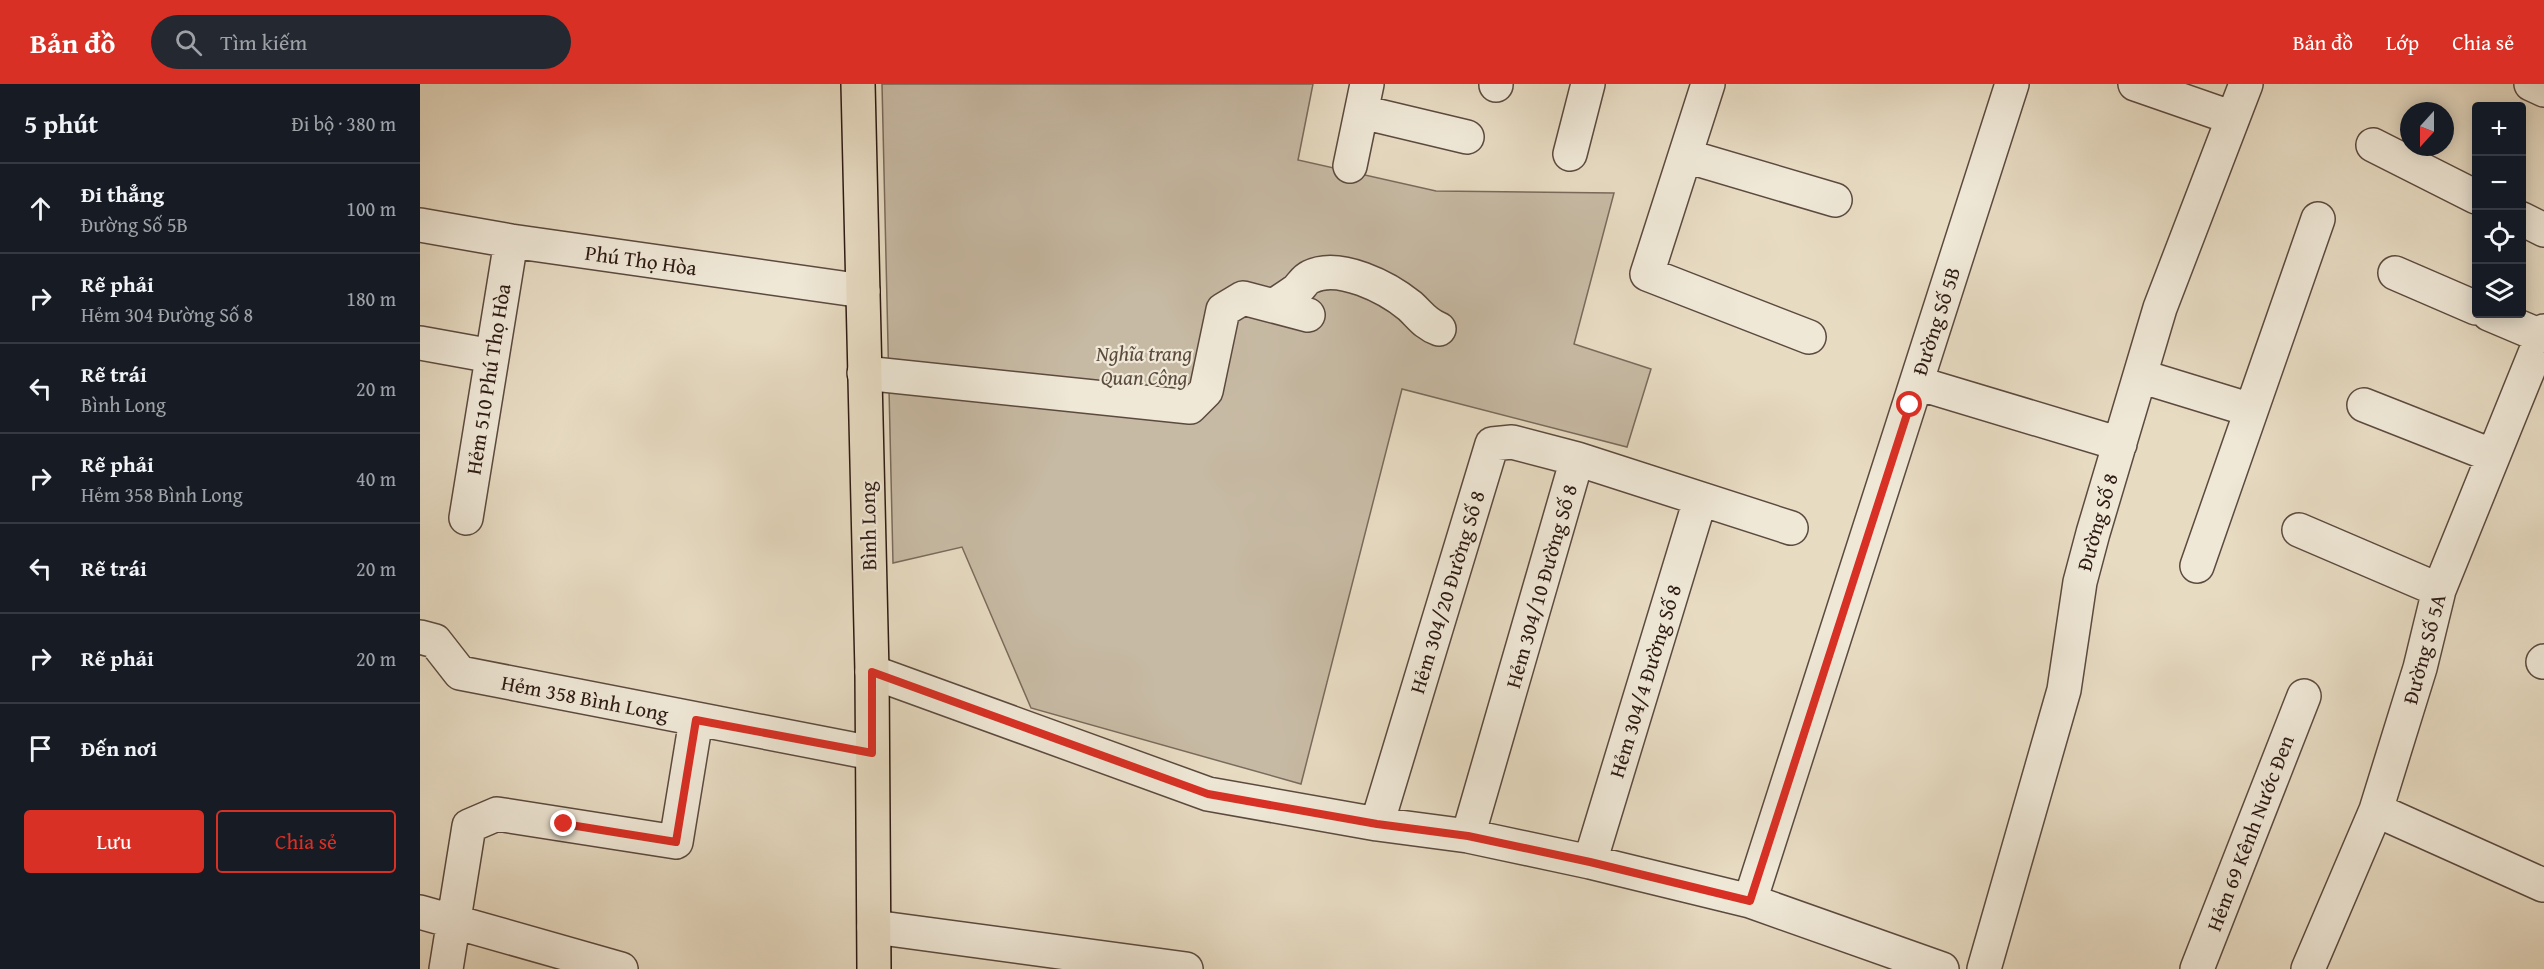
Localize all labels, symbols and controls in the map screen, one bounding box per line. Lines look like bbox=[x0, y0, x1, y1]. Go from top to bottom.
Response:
search box bbox=[151, 15, 571, 69]
text: Bản đồ bbox=[30, 22, 115, 63]
icon: search bbox=[172, 26, 205, 59]
text: Tìm kiếm bbox=[220, 26, 307, 58]
text: Bản đồ bbox=[2293, 27, 2353, 58]
text: Lớp bbox=[2386, 27, 2419, 58]
text: Chia sẻ bbox=[2452, 27, 2514, 58]
north arrow bbox=[2400, 102, 2454, 156]
map controls bbox=[2472, 102, 2526, 318]
button: + bbox=[2472, 102, 2526, 156]
text: 5 phút bbox=[24, 104, 98, 143]
text: Đi bộ · 380 m bbox=[292, 109, 396, 138]
button: − bbox=[2472, 156, 2526, 210]
text: Đi thẳng bbox=[81, 178, 164, 210]
icon: ahead bbox=[24, 192, 57, 225]
text: 100 m bbox=[346, 194, 396, 223]
text: Đường Số 5B bbox=[81, 210, 188, 239]
button: locate bbox=[2472, 210, 2526, 264]
street label: Phú Thọ Hòa bbox=[583, 237, 699, 283]
street label: Đường Số 5B bbox=[1904, 263, 1968, 379]
button: layers bbox=[2472, 264, 2526, 318]
text: Rẽ phải bbox=[81, 268, 154, 300]
street label: Hẻm 510 Phú Thọ Hòa bbox=[458, 281, 518, 477]
icon: right bbox=[24, 282, 57, 315]
text: 180 m bbox=[346, 284, 396, 313]
text: Hẻm 304 Đường Số 8 bbox=[81, 300, 253, 329]
park label: Nghĩa trang Quan Công bbox=[1095, 338, 1192, 393]
text: Rẽ trái bbox=[81, 358, 147, 390]
icon: left bbox=[24, 372, 57, 405]
text: 20 m bbox=[356, 374, 396, 403]
text: Bình Long bbox=[81, 390, 166, 419]
route start bbox=[1896, 391, 1922, 417]
text: Rẽ phải bbox=[81, 448, 154, 480]
icon: right bbox=[24, 462, 57, 495]
text: 40 m bbox=[356, 464, 396, 493]
street label: Đường Số 8 bbox=[2068, 470, 2126, 574]
text: Hẻm 358 Bình Long bbox=[81, 480, 243, 509]
street label: Hẻm 304/10 Đường Số 8 bbox=[1497, 480, 1585, 692]
street label: Bình Long bbox=[852, 481, 884, 571]
street label: Hẻm 304/20 Đường Số 8 bbox=[1401, 487, 1493, 697]
icon: left bbox=[24, 552, 57, 585]
text: Rẽ trái bbox=[81, 552, 147, 584]
text: 20 m bbox=[356, 554, 396, 583]
street label: Hẻm 304/4 Đường Số 8 bbox=[1601, 580, 1689, 782]
street label: Đường Số 5A bbox=[2394, 590, 2454, 708]
icon: right bbox=[24, 642, 57, 675]
text: Rẽ phải bbox=[81, 642, 154, 674]
text: 20 m bbox=[356, 644, 396, 673]
street label: Hẻm 358 Bình Long bbox=[499, 667, 672, 730]
street label: Hẻm 69 Kênh Nước Đen bbox=[2198, 730, 2302, 936]
icon: arrive bbox=[24, 732, 57, 765]
text: Đến nơi bbox=[81, 732, 157, 764]
button: Lưu bbox=[24, 810, 204, 873]
button: Chia sẻ bbox=[216, 810, 396, 873]
route end bbox=[550, 810, 576, 836]

